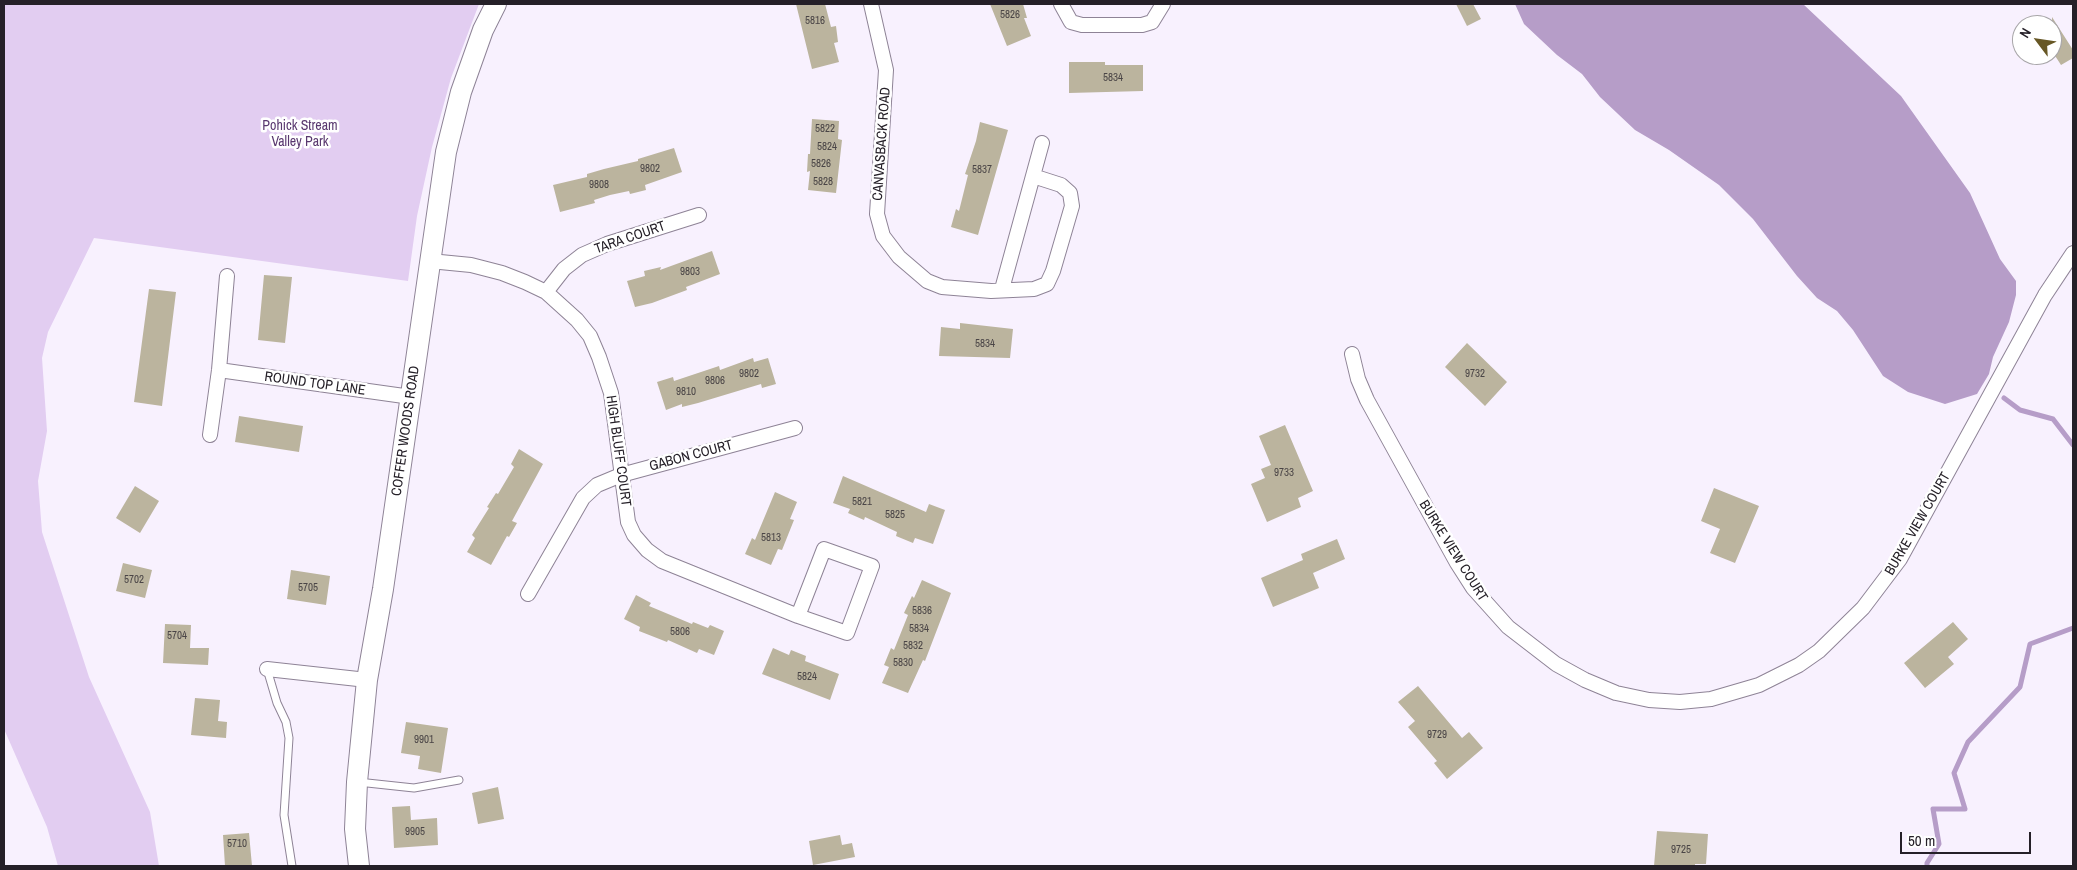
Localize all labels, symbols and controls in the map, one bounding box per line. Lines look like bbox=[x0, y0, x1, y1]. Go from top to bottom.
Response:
house number: 5826 bbox=[1000, 8, 1020, 22]
house number: 5816 bbox=[805, 14, 825, 28]
north arrow bbox=[2012, 15, 2062, 65]
text: N bbox=[2015, 25, 2035, 41]
house number: 5834 bbox=[1103, 71, 1123, 85]
street label: CANVASBACK ROAD bbox=[870, 87, 894, 201]
park label: Pohick Stream Valley Park bbox=[262, 118, 338, 150]
house number: 5822 bbox=[815, 122, 835, 136]
house number: 5824 bbox=[817, 140, 837, 154]
house number: 5826 bbox=[811, 157, 831, 171]
house number: 9802 bbox=[640, 162, 660, 176]
house number: 5837 bbox=[972, 163, 992, 177]
house number: 5828 bbox=[813, 175, 833, 189]
house number: 9808 bbox=[589, 178, 609, 192]
street label: TARA COURT bbox=[592, 218, 668, 258]
house number: 9803 bbox=[680, 265, 700, 279]
house number: 5834 bbox=[975, 337, 995, 351]
street label: COFFER WOODS ROAD bbox=[389, 365, 423, 497]
house number: 9802 bbox=[739, 367, 759, 381]
house number: 9732 bbox=[1465, 367, 1485, 381]
street label: ROUND TOP LANE bbox=[263, 369, 367, 399]
house number: 9806 bbox=[705, 374, 725, 388]
house number: 9810 bbox=[676, 385, 696, 399]
street label: HIGH BLUFF COURT bbox=[602, 394, 634, 508]
street label: GABON COURT bbox=[648, 437, 734, 475]
house number: 9733 bbox=[1274, 466, 1294, 480]
street label: BURKE VIEW COURT bbox=[1882, 470, 1954, 578]
house number: 5821 bbox=[852, 495, 872, 509]
street label: BURKE VIEW COURT bbox=[1415, 497, 1491, 605]
house number: 5825 bbox=[885, 508, 905, 522]
house number: 5813 bbox=[761, 531, 781, 545]
house number: 5702 bbox=[124, 573, 144, 587]
house number: 5705 bbox=[298, 581, 318, 595]
house number: 5836 bbox=[912, 604, 932, 618]
house number: 5834 bbox=[909, 622, 929, 636]
house number: 5806 bbox=[670, 625, 690, 639]
house number: 5704 bbox=[167, 629, 187, 643]
house number: 5832 bbox=[903, 639, 923, 653]
house number: 5830 bbox=[893, 656, 913, 670]
house number: 5824 bbox=[797, 670, 817, 684]
house number: 9729 bbox=[1427, 728, 1447, 742]
house number: 9901 bbox=[414, 733, 434, 747]
scale bar bbox=[1902, 822, 2033, 854]
house number: 9905 bbox=[405, 825, 425, 839]
text: 50 m bbox=[1908, 830, 1935, 851]
house number: 5710 bbox=[227, 837, 247, 851]
house number: 9725 bbox=[1671, 843, 1691, 857]

